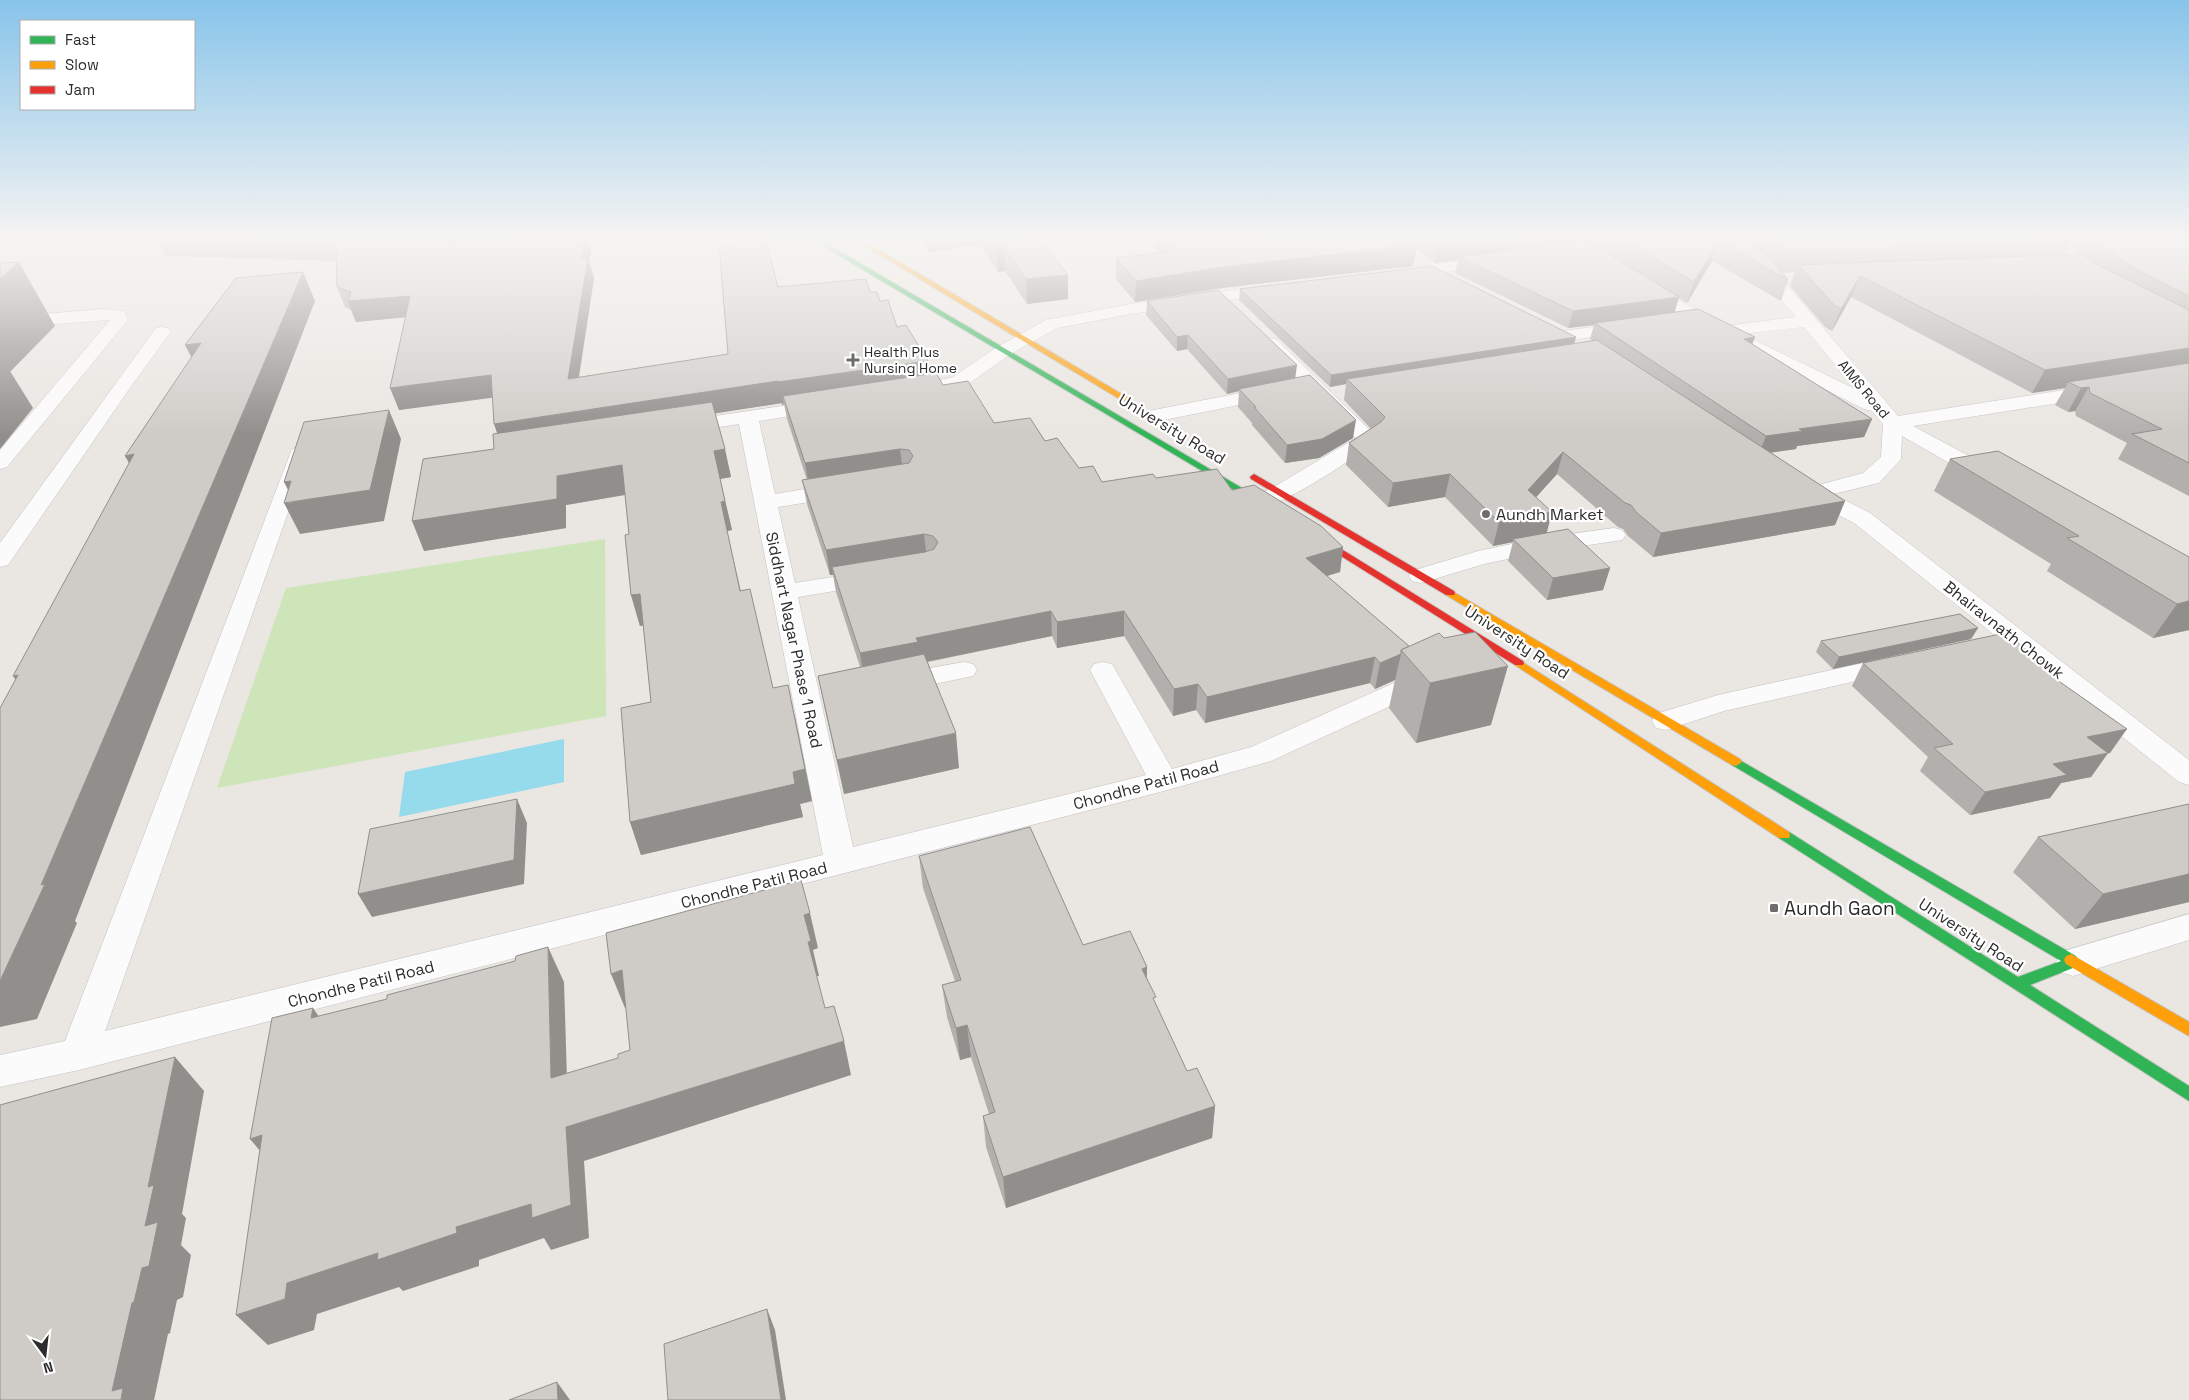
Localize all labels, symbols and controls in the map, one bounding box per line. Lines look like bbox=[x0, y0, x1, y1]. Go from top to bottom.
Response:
legend bbox=[20, 20, 195, 110]
text: Fast bbox=[65, 30, 96, 49]
text: Slow bbox=[65, 55, 99, 74]
text: Jam bbox=[65, 80, 95, 99]
place label: Health Plus Nursing Home bbox=[864, 343, 957, 377]
marker: Health Plus Nursing Home bbox=[846, 353, 860, 367]
street label: AIMS Road bbox=[1834, 356, 1894, 422]
street label: University Road bbox=[1115, 389, 1229, 469]
place label: Aundh Market bbox=[1496, 504, 1604, 525]
marker: Aundh Market bbox=[1480, 508, 1492, 520]
street label: Siddhart Nagar Phase 1 Road bbox=[761, 530, 827, 750]
street label: Bhairavnath Chowk bbox=[1939, 576, 2069, 684]
street label: University Road bbox=[1461, 600, 1573, 684]
street label: Chondhe Patil Road bbox=[1071, 755, 1221, 815]
street label: Chondhe Patil Road bbox=[679, 857, 829, 913]
street label: University Road bbox=[1915, 893, 2027, 977]
place label: Aundh Gaon bbox=[1784, 896, 1895, 921]
marker: Aundh Gaon bbox=[1768, 902, 1780, 914]
street label: Chondhe Patil Road bbox=[286, 956, 436, 1012]
north arrow bbox=[20, 1330, 70, 1380]
text: N bbox=[41, 1358, 55, 1377]

